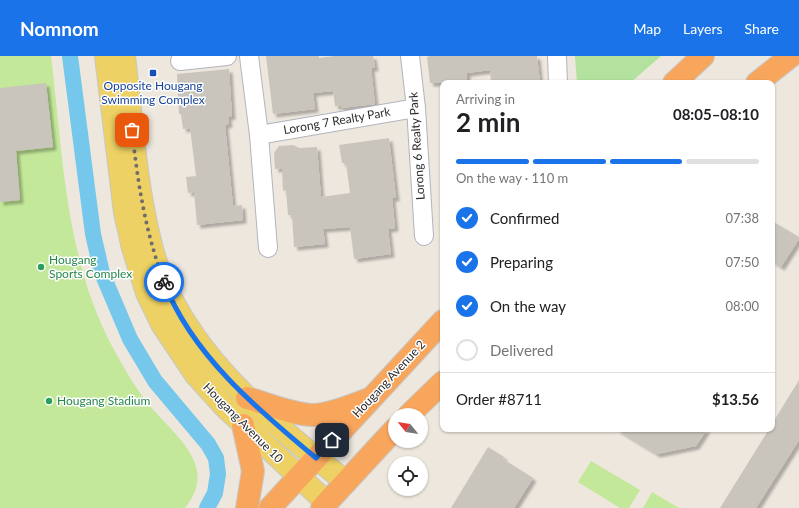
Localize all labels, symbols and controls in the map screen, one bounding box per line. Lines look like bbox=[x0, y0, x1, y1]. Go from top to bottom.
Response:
text: Nomnom bbox=[20, 17, 99, 40]
text: Map bbox=[633, 20, 661, 37]
text: Layers bbox=[683, 20, 723, 37]
text: Share bbox=[745, 20, 779, 37]
marker: Opposite Hougang Swimming Complex bbox=[148, 68, 158, 78]
place label: Opposite Hougang Swimming Complex bbox=[101, 78, 205, 107]
street label: Lorong 6 Realty Park bbox=[405, 91, 428, 201]
text: Arriving in bbox=[456, 91, 515, 107]
street label: Lorong 7 Realty Park bbox=[282, 104, 393, 137]
text: 08:05–08:10 bbox=[673, 105, 759, 123]
text: 2 min bbox=[456, 106, 520, 138]
pin bbox=[115, 113, 149, 147]
icon: bag bbox=[121, 119, 143, 141]
text: On the way · 110 m bbox=[456, 170, 568, 186]
icon: check bbox=[456, 207, 478, 229]
text: Confirmed bbox=[490, 209, 559, 227]
text: 07:38 bbox=[726, 210, 759, 226]
icon: check bbox=[456, 251, 478, 273]
place label: Hougang Sports Complex bbox=[49, 252, 132, 281]
text: Preparing bbox=[490, 253, 553, 271]
text: 07:50 bbox=[726, 254, 759, 270]
marker: Hougang Sports Complex bbox=[36, 262, 46, 272]
courier bbox=[144, 262, 184, 302]
icon: bike bbox=[153, 271, 175, 293]
icon: check bbox=[456, 295, 478, 317]
text: On the way bbox=[490, 297, 566, 315]
text: 08:00 bbox=[726, 298, 759, 314]
street label: Hougang Avenue 2 bbox=[349, 337, 428, 420]
text: Delivered bbox=[490, 341, 553, 359]
street label: Hougang Avenue 10 bbox=[200, 380, 287, 466]
text: Order #8711 bbox=[456, 390, 542, 408]
text: $13.56 bbox=[712, 390, 759, 408]
place label: Hougang Stadium bbox=[57, 393, 150, 408]
marker: Hougang Stadium bbox=[44, 396, 54, 406]
north arrow bbox=[388, 408, 428, 448]
map controls bbox=[388, 408, 428, 496]
pin bbox=[315, 423, 349, 457]
icon: home bbox=[321, 429, 343, 451]
button: locate bbox=[388, 456, 428, 496]

